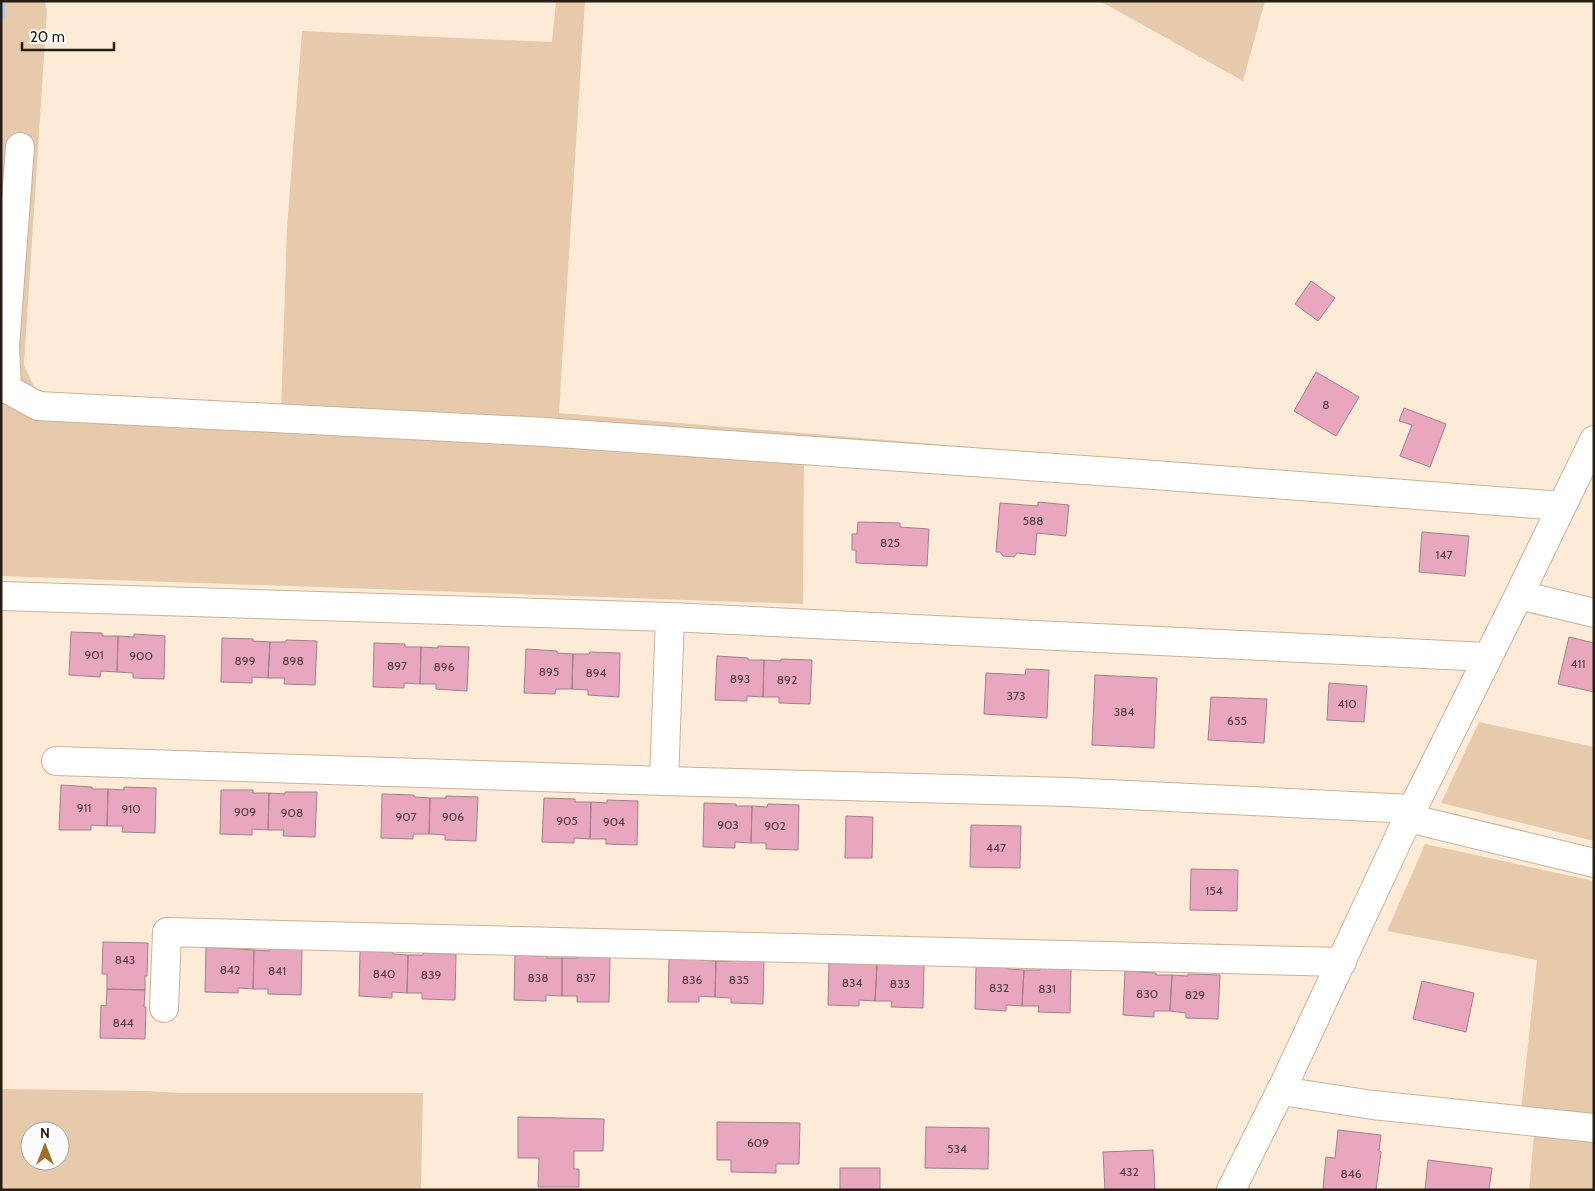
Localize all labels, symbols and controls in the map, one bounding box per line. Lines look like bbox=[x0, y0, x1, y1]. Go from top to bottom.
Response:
scale bar bbox=[22, 20, 115, 52]
text: 20 m bbox=[30, 28, 65, 46]
house number: 8 bbox=[1322, 397, 1330, 412]
house number: 588 bbox=[1022, 513, 1044, 528]
house number: 825 bbox=[880, 535, 900, 550]
house number: 147 bbox=[1436, 547, 1452, 562]
house number: 901 bbox=[84, 647, 104, 662]
house number: 900 bbox=[129, 648, 153, 663]
house number: 899 bbox=[235, 653, 256, 668]
house number: 898 bbox=[282, 653, 304, 668]
house number: 411 bbox=[1571, 656, 1585, 671]
house number: 897 bbox=[387, 658, 407, 673]
house number: 896 bbox=[434, 659, 455, 674]
house number: 895 bbox=[539, 664, 559, 679]
house number: 894 bbox=[585, 665, 607, 680]
house number: 893 bbox=[730, 671, 750, 686]
house number: 892 bbox=[777, 672, 797, 687]
house number: 373 bbox=[1006, 688, 1026, 703]
house number: 410 bbox=[1337, 696, 1357, 711]
house number: 384 bbox=[1114, 704, 1134, 719]
house number: 655 bbox=[1227, 713, 1247, 728]
house number: 911 bbox=[77, 800, 91, 815]
house number: 910 bbox=[121, 801, 141, 816]
house number: 909 bbox=[234, 804, 256, 819]
house number: 908 bbox=[281, 805, 303, 820]
house number: 907 bbox=[395, 809, 417, 824]
house number: 906 bbox=[442, 809, 464, 824]
house number: 905 bbox=[556, 813, 578, 828]
house number: 904 bbox=[603, 814, 625, 829]
house number: 903 bbox=[717, 817, 739, 832]
house number: 902 bbox=[764, 818, 786, 833]
house number: 447 bbox=[986, 840, 1006, 855]
house number: 154 bbox=[1205, 883, 1223, 898]
house number: 843 bbox=[115, 952, 135, 967]
house number: 842 bbox=[220, 962, 240, 977]
house number: 841 bbox=[268, 963, 286, 978]
house number: 840 bbox=[373, 966, 395, 981]
house number: 839 bbox=[421, 967, 441, 982]
house number: 838 bbox=[527, 970, 549, 985]
house number: 837 bbox=[576, 970, 596, 985]
house number: 836 bbox=[682, 972, 702, 987]
house number: 835 bbox=[729, 972, 749, 987]
house number: 834 bbox=[842, 975, 862, 990]
house number: 833 bbox=[890, 976, 910, 991]
house number: 832 bbox=[989, 980, 1009, 995]
house number: 831 bbox=[1038, 981, 1056, 996]
house number: 830 bbox=[1136, 986, 1158, 1001]
house number: 829 bbox=[1185, 987, 1205, 1002]
house number: 844 bbox=[112, 1015, 134, 1030]
north arrow bbox=[20, 1121, 70, 1171]
text: N bbox=[40, 1124, 50, 1142]
house number: 609 bbox=[747, 1135, 769, 1150]
house number: 534 bbox=[947, 1141, 967, 1156]
house number: 432 bbox=[1119, 1164, 1139, 1179]
house number: 846 bbox=[1340, 1166, 1362, 1181]

